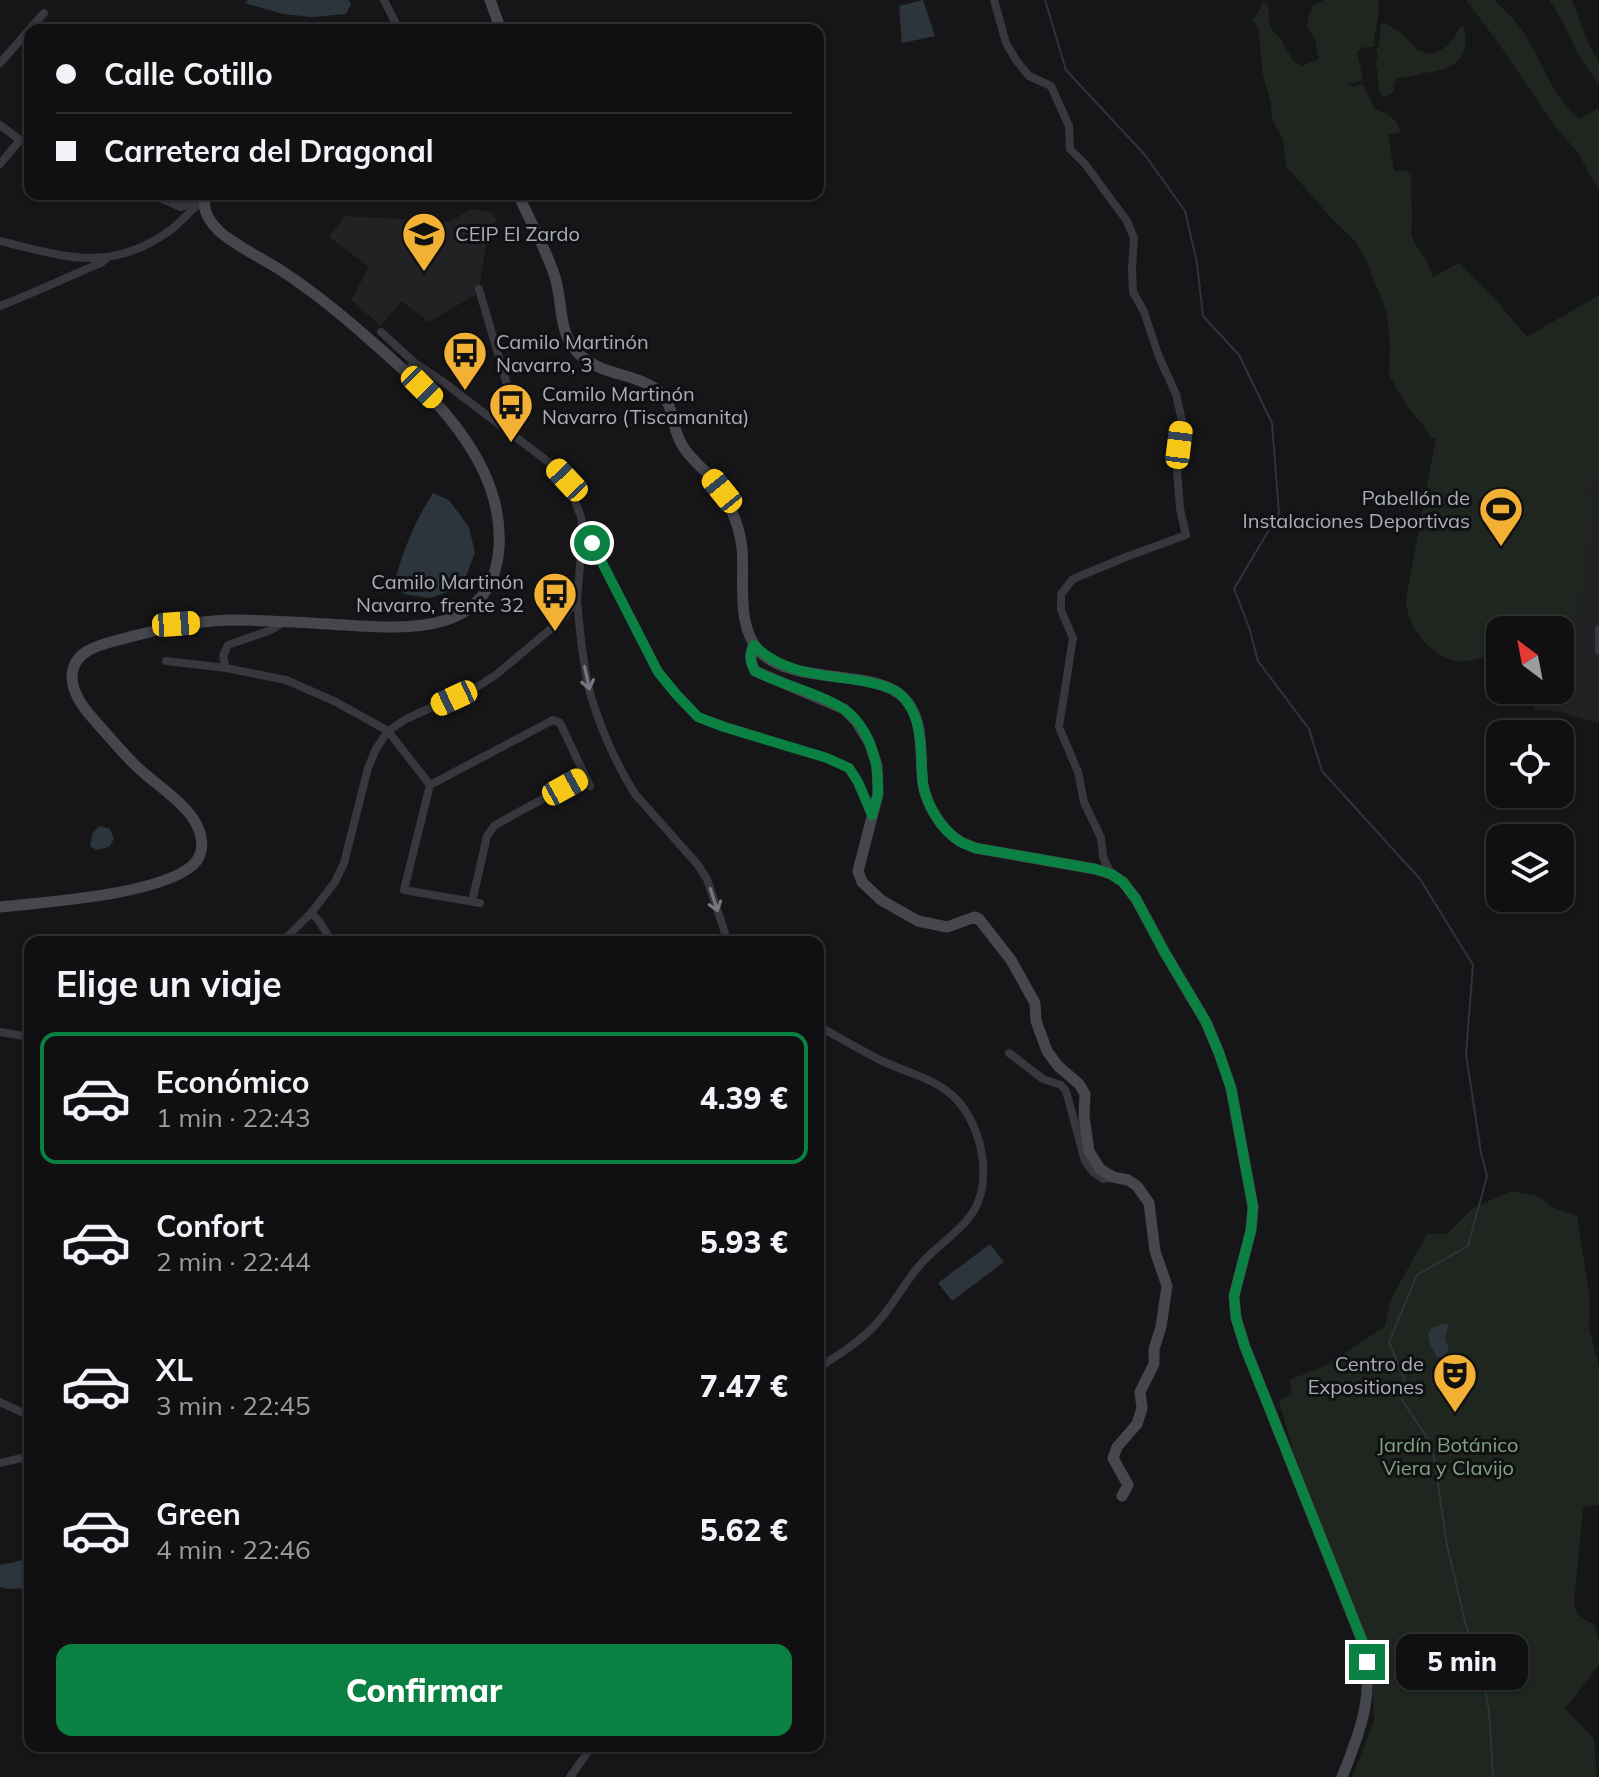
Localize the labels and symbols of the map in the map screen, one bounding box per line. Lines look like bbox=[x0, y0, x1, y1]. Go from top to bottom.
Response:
school or university icon: CEIP El Zardo bbox=[400, 210, 448, 273]
place label: CEIP El Zardo bbox=[455, 221, 580, 246]
bus stop icon: Camilo Martinón Navarro, 3 bbox=[441, 329, 489, 392]
place label: Camilo Martinón Navarro, 3 bbox=[496, 329, 649, 377]
car bbox=[397, 362, 447, 412]
bus stop icon: Camilo Martinón Navarro (Tiscamanita) bbox=[487, 381, 535, 444]
place label: Camilo Martinón Navarro (Tiscamanita) bbox=[542, 381, 749, 429]
car bbox=[1164, 420, 1194, 470]
car bbox=[542, 454, 592, 506]
car bbox=[698, 465, 746, 517]
place label: Pabellón de Instalaciones Deportivas bbox=[1243, 485, 1470, 533]
sports icon: Pabellón de Instalaciones Deportivas bbox=[1477, 485, 1525, 548]
route start bbox=[574, 525, 610, 561]
place label: Camilo Martinón Navarro, frente 32 bbox=[356, 569, 524, 617]
bus stop icon: Camilo Martinón Navarro, frente 32 bbox=[531, 570, 579, 633]
car bbox=[151, 610, 201, 638]
north arrow bbox=[1486, 616, 1574, 704]
one-way arrow bbox=[580, 664, 595, 690]
car bbox=[427, 677, 481, 719]
car bbox=[538, 765, 592, 809]
one-way arrow bbox=[707, 887, 722, 912]
place label: Centro de Expositiones bbox=[1308, 1351, 1424, 1399]
theatre icon: Centro de Expositiones bbox=[1431, 1351, 1479, 1414]
park label: Jardín Botánico Viera y Clavijo bbox=[1378, 1432, 1518, 1480]
callout: 5 min bbox=[1395, 1634, 1527, 1690]
route end bbox=[1349, 1644, 1385, 1680]

